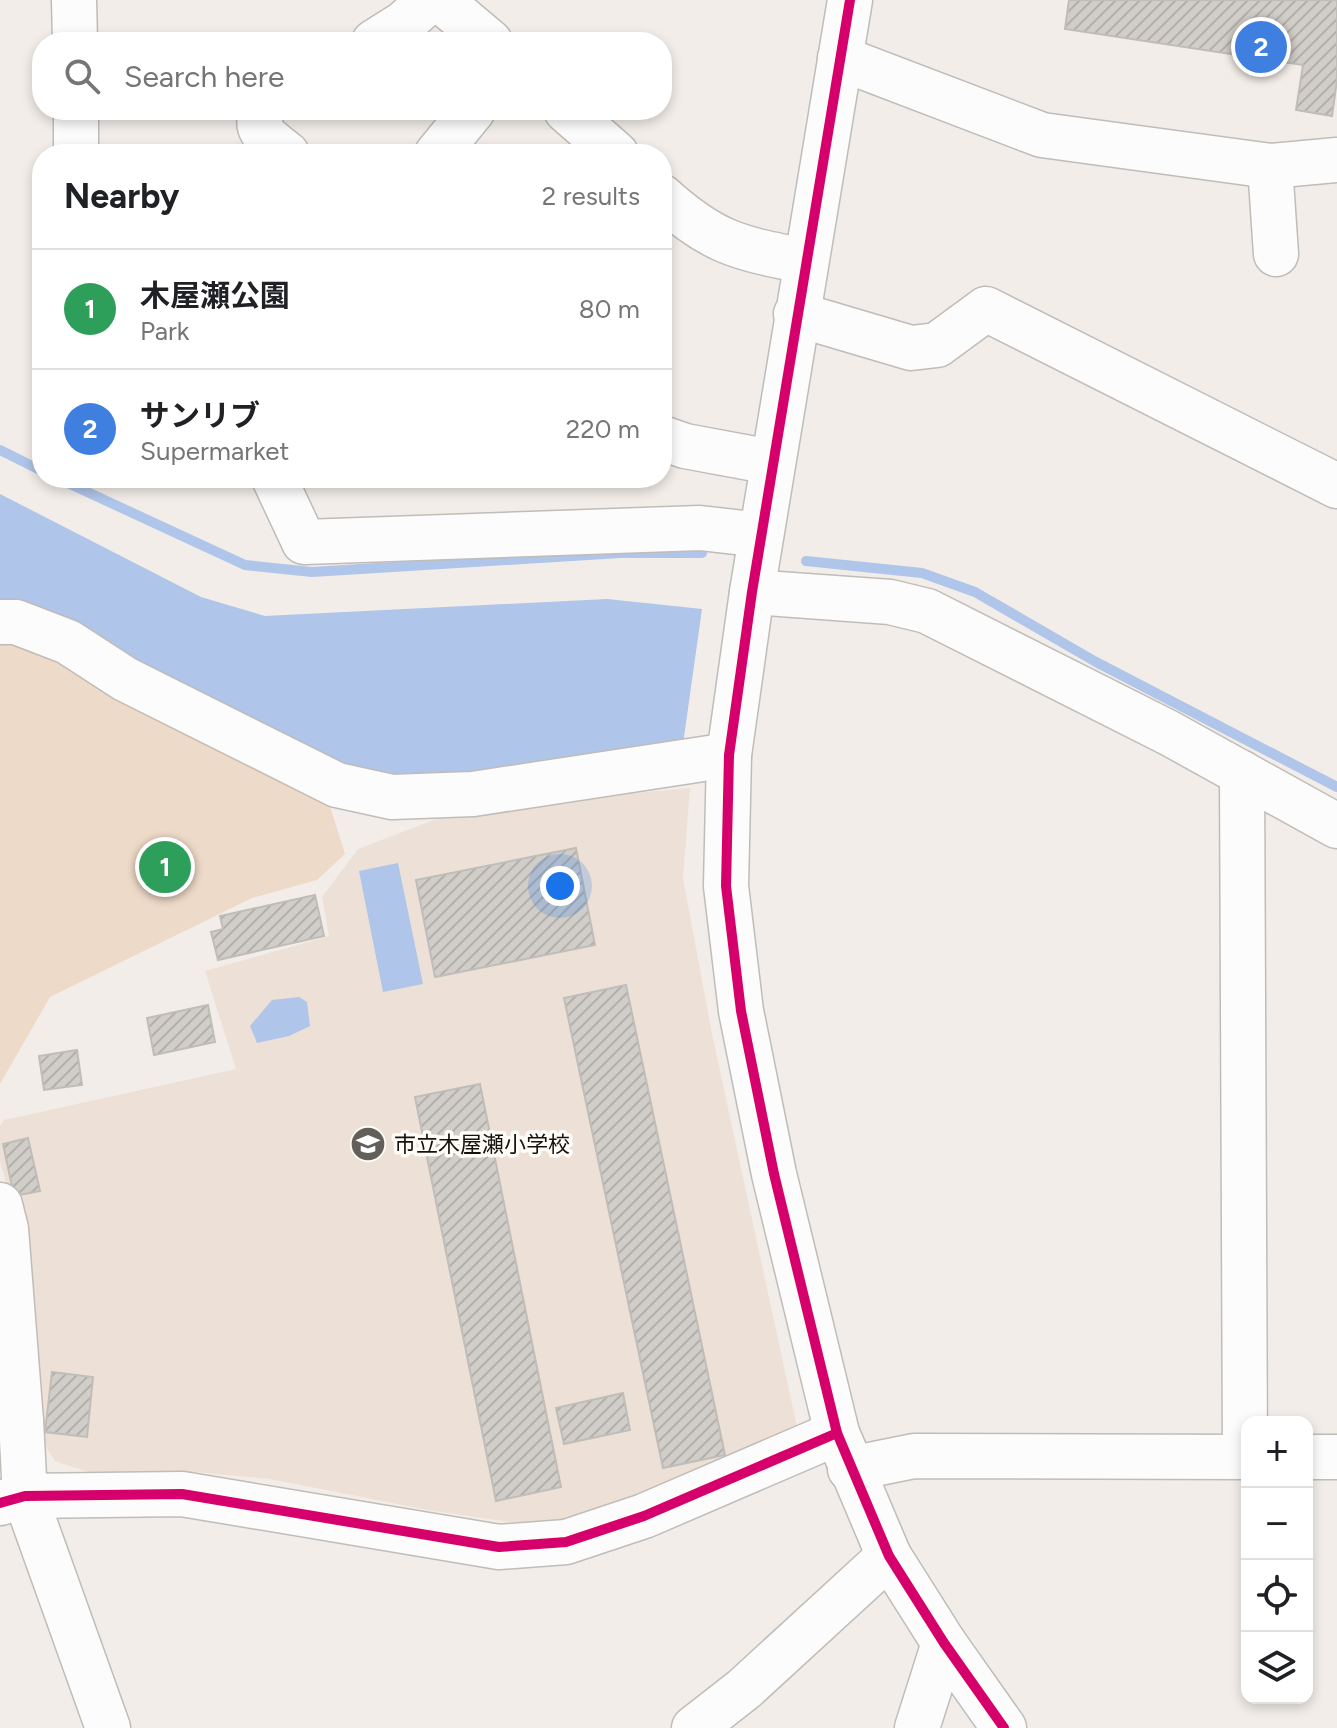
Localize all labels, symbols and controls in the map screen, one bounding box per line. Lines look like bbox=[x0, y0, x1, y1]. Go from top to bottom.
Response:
pin: 2 bbox=[1235, 17, 1287, 77]
search box bbox=[32, 32, 672, 120]
icon: search bbox=[60, 54, 104, 98]
text: Search here bbox=[124, 58, 284, 95]
text: Nearby bbox=[64, 176, 179, 217]
text: 2 results bbox=[542, 180, 640, 212]
text: 木屋瀬公園 bbox=[140, 277, 290, 314]
text: 1 bbox=[85, 293, 95, 325]
text: 80 m bbox=[579, 293, 640, 325]
text: Park bbox=[140, 315, 189, 347]
text: サンリブ bbox=[140, 397, 260, 434]
text: 2 bbox=[82, 413, 98, 445]
text: 220 m bbox=[566, 413, 640, 445]
text: Supermarket bbox=[140, 435, 289, 467]
pin: 1 bbox=[139, 837, 191, 897]
your location bbox=[540, 866, 580, 906]
school or university icon: 市立木屋瀬小学校 bbox=[349, 1125, 387, 1163]
place label: 市立木屋瀬小学校 bbox=[394, 1131, 570, 1158]
map controls bbox=[1241, 1416, 1313, 1704]
button: + bbox=[1241, 1416, 1313, 1488]
button: − bbox=[1241, 1488, 1313, 1560]
button: locate bbox=[1241, 1560, 1313, 1632]
button: layers bbox=[1241, 1632, 1313, 1704]

